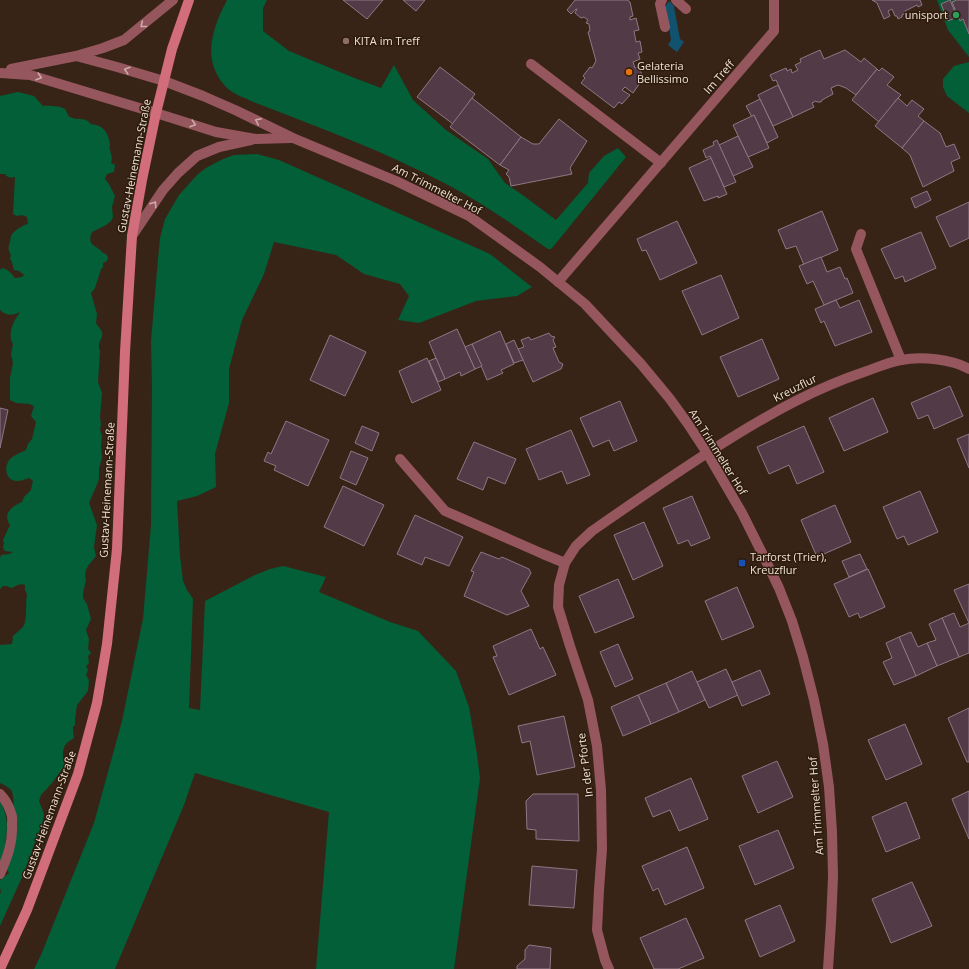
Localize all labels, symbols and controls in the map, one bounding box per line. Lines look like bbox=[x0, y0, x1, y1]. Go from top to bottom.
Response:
place label: unisport bbox=[905, 7, 948, 22]
marker: unisport bbox=[951, 10, 961, 20]
one-way arrow bbox=[140, 20, 148, 27]
place label: KITA im Treff bbox=[354, 33, 420, 48]
marker: KITA im Treff bbox=[341, 36, 351, 46]
street label: Im Treff bbox=[700, 56, 738, 97]
place label: Gelateria Bellissimo bbox=[637, 58, 689, 86]
one-way arrow bbox=[123, 66, 130, 75]
marker: Gelateria Bellissimo bbox=[624, 67, 634, 77]
one-way arrow bbox=[35, 72, 42, 81]
street label: Gustav-Heinemann-Straße bbox=[113, 98, 154, 234]
one-way arrow bbox=[255, 118, 262, 126]
one-way arrow bbox=[189, 120, 196, 128]
street label: Am Trimmelter Hof bbox=[390, 160, 486, 218]
one-way arrow bbox=[149, 201, 157, 208]
street label: Kreuzflur bbox=[770, 370, 820, 405]
street label: Am Trimmelter Hof bbox=[686, 406, 752, 499]
street label: Gustav-Heinemann-Straße bbox=[95, 422, 118, 558]
place label: Tarforst (Trier), Kreuzflur bbox=[750, 549, 827, 577]
marker: Tarforst (Trier), Kreuzflur bbox=[737, 558, 747, 568]
street label: In der Pforte bbox=[573, 732, 596, 798]
street label: Gustav-Heinemann-Straße bbox=[18, 748, 79, 881]
street label: Am Trimmelter Hof bbox=[804, 755, 826, 856]

